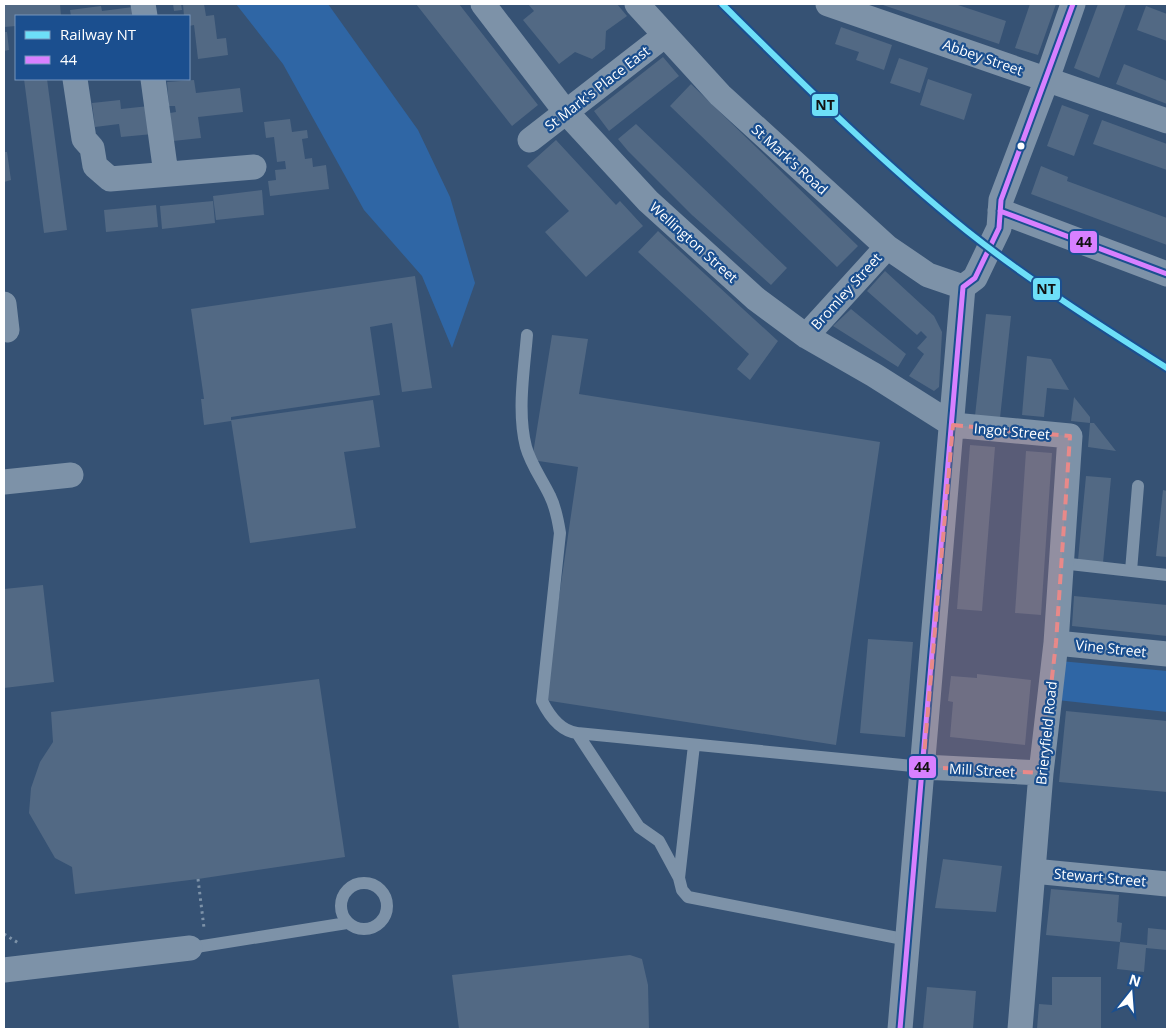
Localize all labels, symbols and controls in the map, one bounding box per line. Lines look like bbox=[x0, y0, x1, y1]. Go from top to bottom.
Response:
legend bbox=[15, 15, 190, 80]
text: Railway NT bbox=[60, 24, 137, 44]
street label: Abbey Street bbox=[940, 34, 1026, 80]
street label: St Mark's Place East bbox=[541, 41, 653, 135]
text: 44 bbox=[60, 49, 78, 69]
line badge: NT bbox=[811, 93, 839, 117]
text: NT bbox=[815, 95, 835, 114]
street label: St Mark's Road bbox=[748, 120, 832, 198]
unlabelled marker bbox=[1016, 141, 1026, 151]
street label: Wellington Street bbox=[646, 197, 742, 287]
line badge: 44 bbox=[1069, 230, 1098, 254]
text: 44 bbox=[1076, 232, 1092, 251]
street label: Bromley Street bbox=[806, 248, 886, 334]
line badge: NT bbox=[1032, 277, 1061, 301]
text: NT bbox=[1036, 279, 1056, 298]
street label: Ingot Street bbox=[973, 418, 1051, 444]
street label: Vine Street bbox=[1075, 635, 1147, 661]
street label: Brieryfield Road bbox=[1031, 680, 1061, 786]
line badge: 44 bbox=[908, 755, 937, 779]
text: 44 bbox=[914, 757, 930, 776]
street label: Mill Street bbox=[949, 759, 1015, 781]
street label: Stewart Street bbox=[1053, 864, 1147, 891]
north arrow bbox=[1106, 968, 1156, 1018]
text: N bbox=[1127, 969, 1143, 991]

